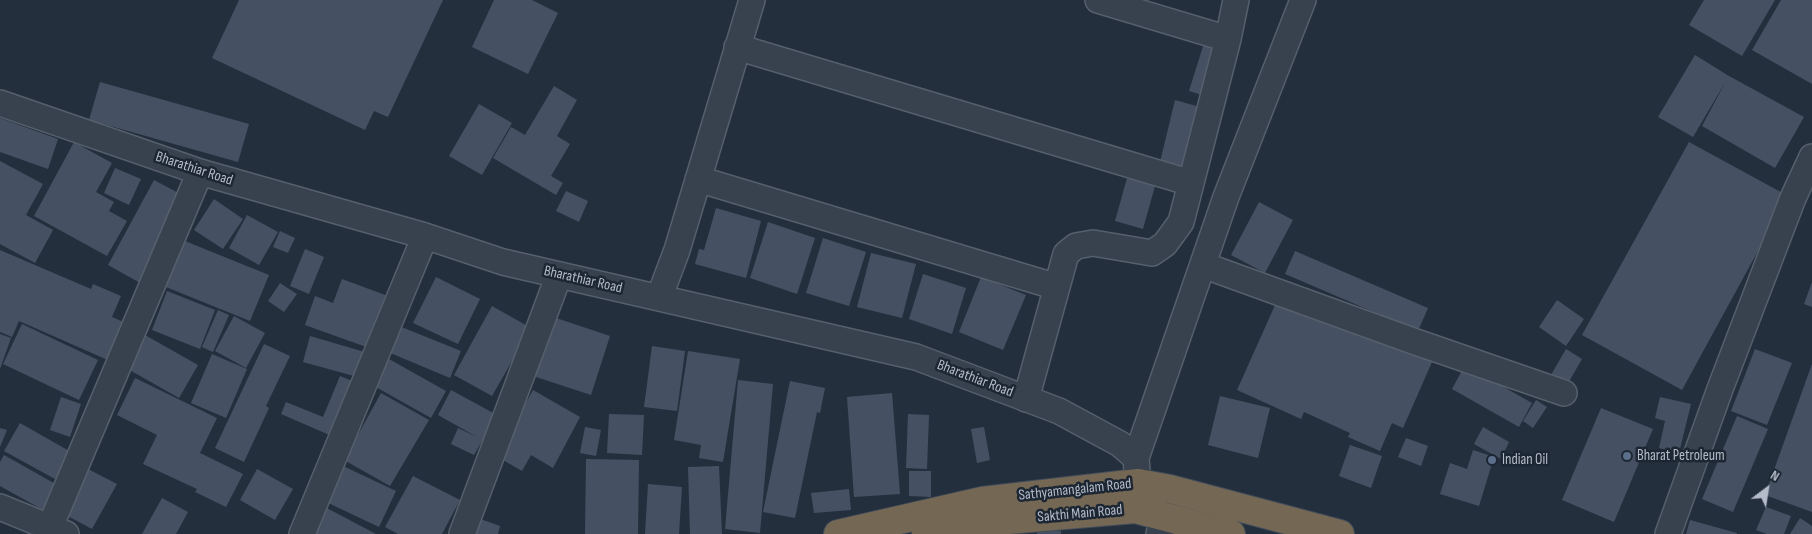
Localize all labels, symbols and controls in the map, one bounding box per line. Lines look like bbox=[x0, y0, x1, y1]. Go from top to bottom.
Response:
street label: Bharathiar Road bbox=[153, 148, 235, 190]
street label: Bharathiar Road bbox=[542, 262, 624, 298]
street label: Bharathiar Road bbox=[934, 356, 1016, 402]
place label: Bharat Petroleum bbox=[1637, 447, 1725, 465]
marker: Bharat Petroleum bbox=[1621, 450, 1633, 462]
place label: Indian Oil bbox=[1502, 451, 1548, 469]
marker: Indian Oil bbox=[1486, 454, 1498, 466]
north arrow bbox=[1742, 464, 1792, 514]
text: N bbox=[1767, 466, 1783, 485]
street label: Sathyamangalam Road bbox=[1018, 475, 1132, 505]
street label: Sakthi Main Road bbox=[1037, 501, 1123, 527]

